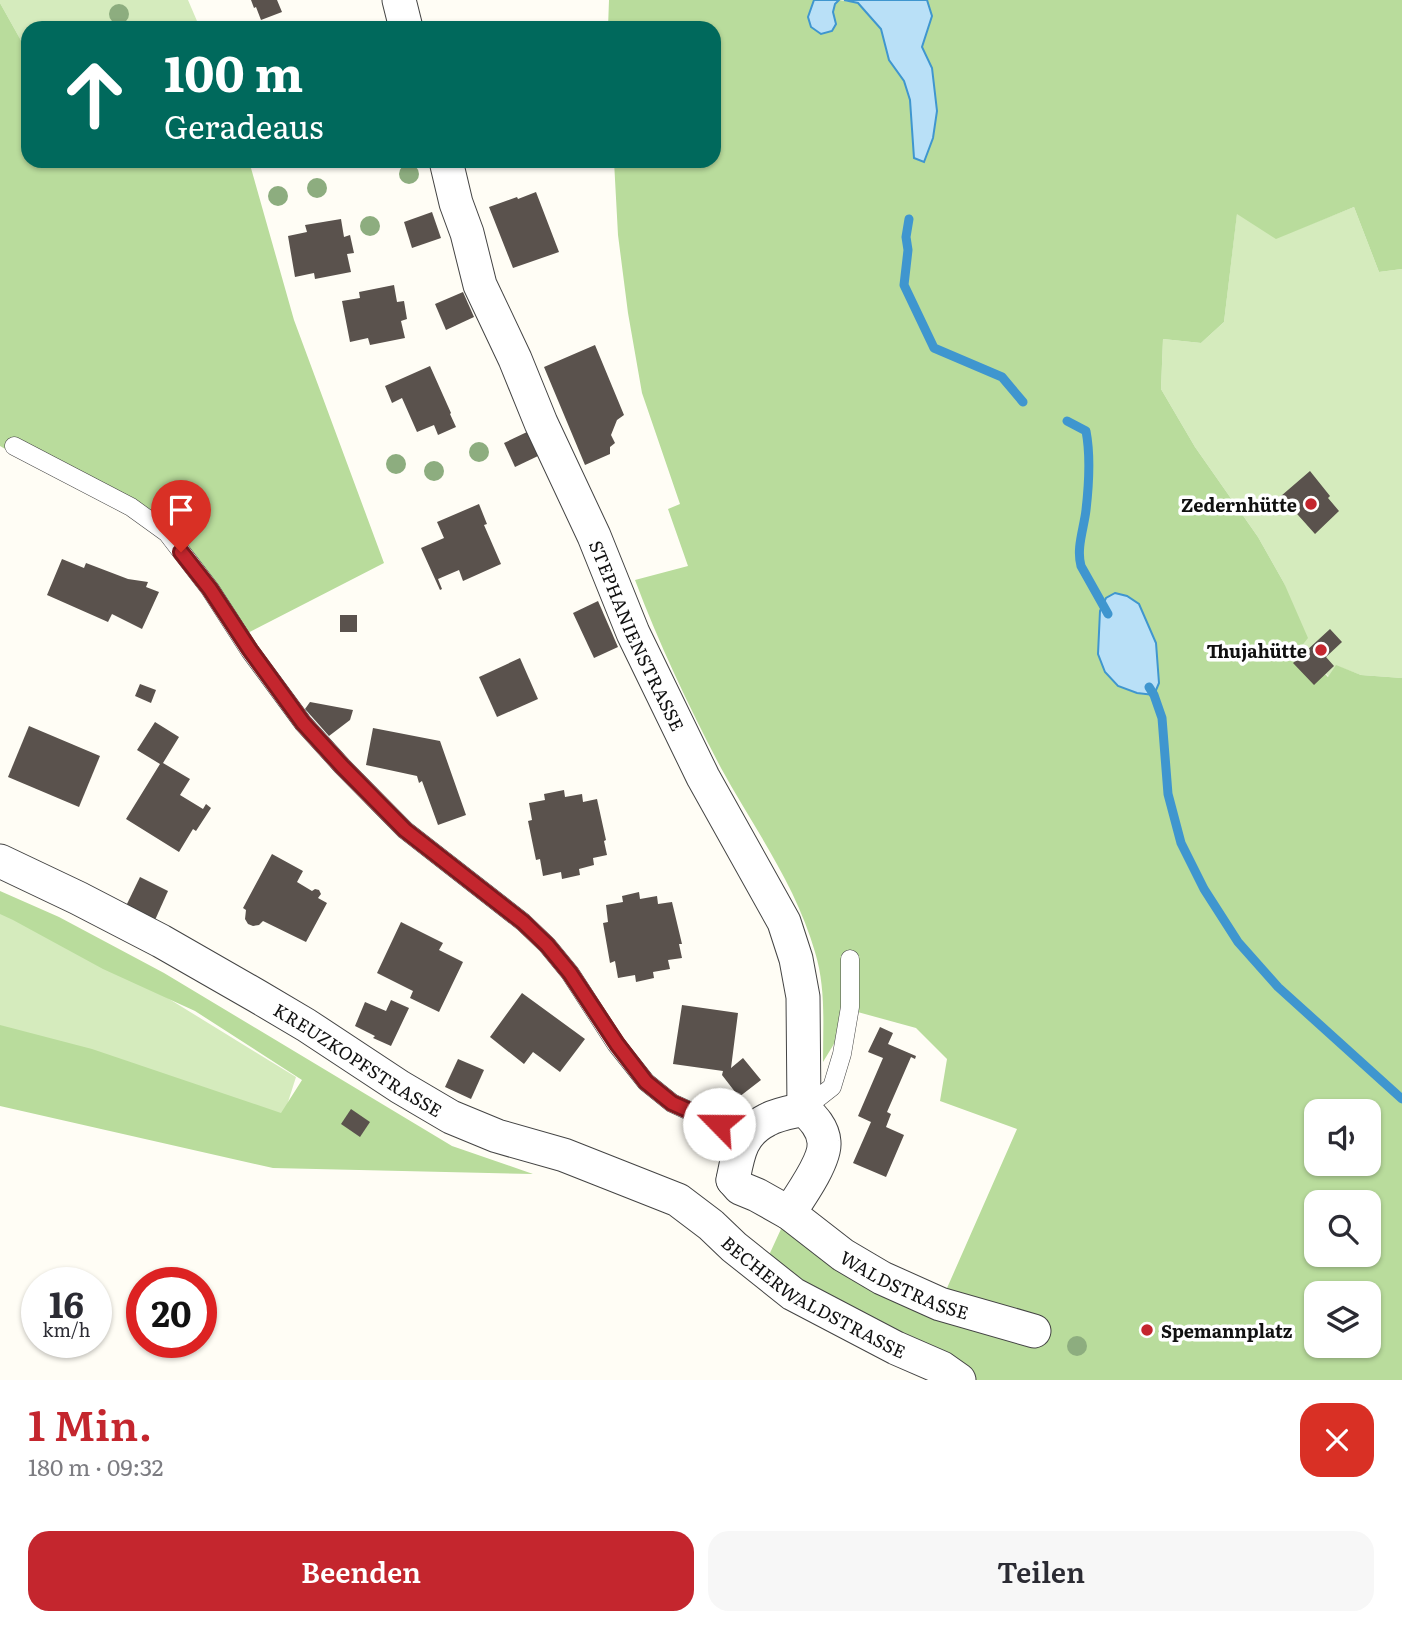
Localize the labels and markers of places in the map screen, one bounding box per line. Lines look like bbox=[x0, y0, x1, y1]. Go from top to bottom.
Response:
pin bbox=[151, 480, 211, 552]
place label: Zedernhütte bbox=[1181, 491, 1297, 518]
marker: Zedernhütte bbox=[1303, 496, 1319, 512]
place label: Thujahütte bbox=[1206, 637, 1307, 664]
marker: Thujahütte bbox=[1313, 642, 1329, 658]
place label: Spemannplatz bbox=[1161, 1317, 1293, 1344]
marker: Spemannplatz bbox=[1139, 1322, 1155, 1338]

